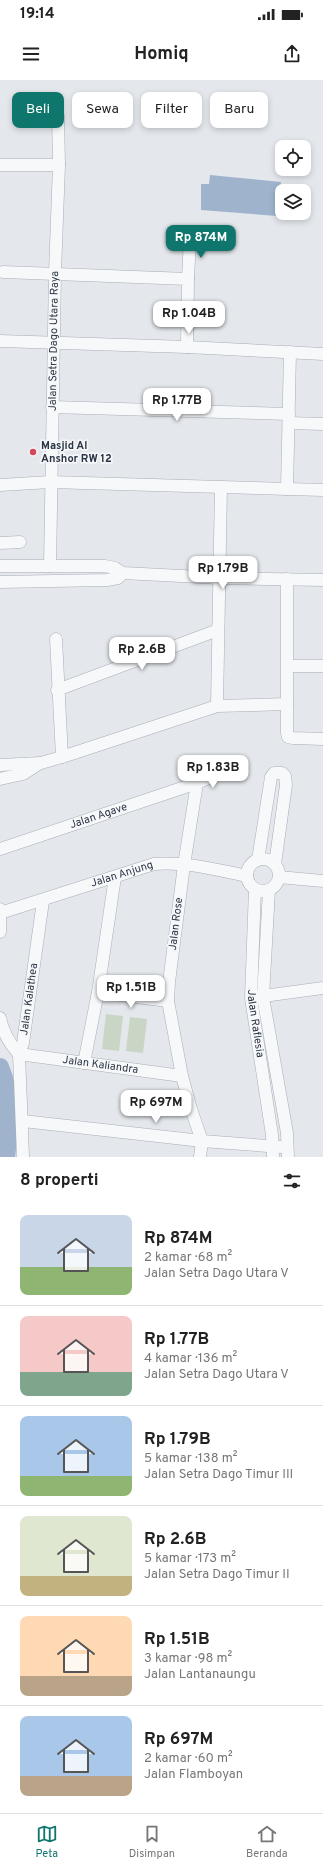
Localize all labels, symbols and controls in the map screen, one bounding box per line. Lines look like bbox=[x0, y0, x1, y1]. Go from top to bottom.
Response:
text: 19:14 bbox=[20, 5, 55, 24]
icon: menu bbox=[20, 43, 42, 65]
text: Homiq bbox=[134, 43, 189, 66]
icon: share bbox=[281, 43, 303, 65]
chip: Beli bbox=[12, 92, 64, 128]
chip: Sewa bbox=[72, 92, 133, 128]
chip: Filter bbox=[141, 92, 202, 128]
chip: Baru bbox=[210, 92, 268, 128]
map controls bbox=[275, 140, 311, 220]
button: locate bbox=[275, 140, 311, 176]
button: layers bbox=[275, 184, 311, 220]
pin: Rp 874M bbox=[164, 225, 238, 259]
text: Rp 874M bbox=[175, 230, 227, 246]
street label: Jalan Setra Dago Utara Raya bbox=[46, 271, 62, 411]
pin: Rp 1.04B bbox=[148, 301, 230, 335]
text: Rp 1.04B bbox=[162, 306, 216, 322]
pin: Rp 1.77B bbox=[136, 388, 218, 422]
text: Rp 1.77B bbox=[152, 393, 202, 409]
place label: Masjid Al Anshor RW 12 bbox=[41, 439, 112, 466]
marker: Masjid Al Anshor RW 12 bbox=[28, 447, 38, 457]
pin: Rp 1.79B bbox=[182, 556, 264, 590]
text: Rp 1.79B bbox=[198, 561, 248, 577]
pin: Rp 2.6B bbox=[105, 637, 179, 671]
text: Rp 2.6B bbox=[118, 642, 166, 658]
pin: Rp 1.83B bbox=[172, 755, 254, 789]
text: Rp 1.83B bbox=[186, 760, 240, 776]
street label: Jalan Agave bbox=[68, 800, 129, 832]
street label: Jalan Anjung bbox=[89, 858, 155, 891]
street label: Jalan Rose bbox=[166, 897, 186, 951]
street label: Jalan Kalathea bbox=[17, 962, 41, 1036]
pin: Rp 1.51B bbox=[90, 975, 172, 1009]
text: Rp 1.51B bbox=[106, 980, 156, 996]
street label: Jalan Raflesia bbox=[244, 989, 267, 1059]
street label: Jalan Kaliandra bbox=[61, 1053, 139, 1077]
pin: Rp 697M bbox=[119, 1090, 193, 1124]
text: Rp 697M bbox=[130, 1095, 182, 1111]
text: 8 properti bbox=[20, 1170, 98, 1192]
icon: filters bbox=[281, 1170, 303, 1192]
text: Rp 874M bbox=[144, 1228, 213, 1250]
icon: home bbox=[52, 1231, 100, 1279]
text: 2 kamar · 68 m² bbox=[144, 1250, 232, 1266]
text: Jalan Setra Dago Utara V bbox=[144, 1266, 289, 1282]
text: Rp 1.77B bbox=[144, 1329, 209, 1351]
icon: home bbox=[52, 1332, 100, 1380]
text: 4 kamar · 136 m² bbox=[144, 1351, 237, 1367]
text: Jalan Setra Dago Utara V bbox=[144, 1367, 289, 1383]
text: Rp 1.79B bbox=[144, 1429, 211, 1451]
icon: home bbox=[52, 1432, 100, 1480]
text: 5 kamar · 138 m² bbox=[144, 1451, 237, 1467]
text: Jalan Setra Dago Timur III bbox=[144, 1467, 293, 1483]
text: Rp 2.6B bbox=[144, 1529, 207, 1551]
icon: home bbox=[52, 1532, 100, 1580]
text: 5 kamar · 173 m² bbox=[144, 1551, 236, 1567]
text: Jalan Setra Dago Timur II bbox=[144, 1567, 290, 1583]
text: Rp 1.51B bbox=[144, 1629, 210, 1651]
icon: home bbox=[52, 1632, 100, 1680]
text: 3 kamar · 98 m² bbox=[144, 1651, 232, 1667]
text: Jalan Lantanaungu bbox=[144, 1667, 256, 1683]
text: Rp 697M bbox=[144, 1729, 213, 1751]
icon: home bbox=[52, 1732, 100, 1780]
text: 2 kamar · 60 m² bbox=[144, 1751, 233, 1767]
text: Jalan Flamboyan bbox=[144, 1767, 243, 1783]
tab: Peta bbox=[35, 1823, 58, 1861]
tab: Disimpan bbox=[129, 1823, 175, 1861]
tab: Beranda bbox=[246, 1823, 288, 1861]

